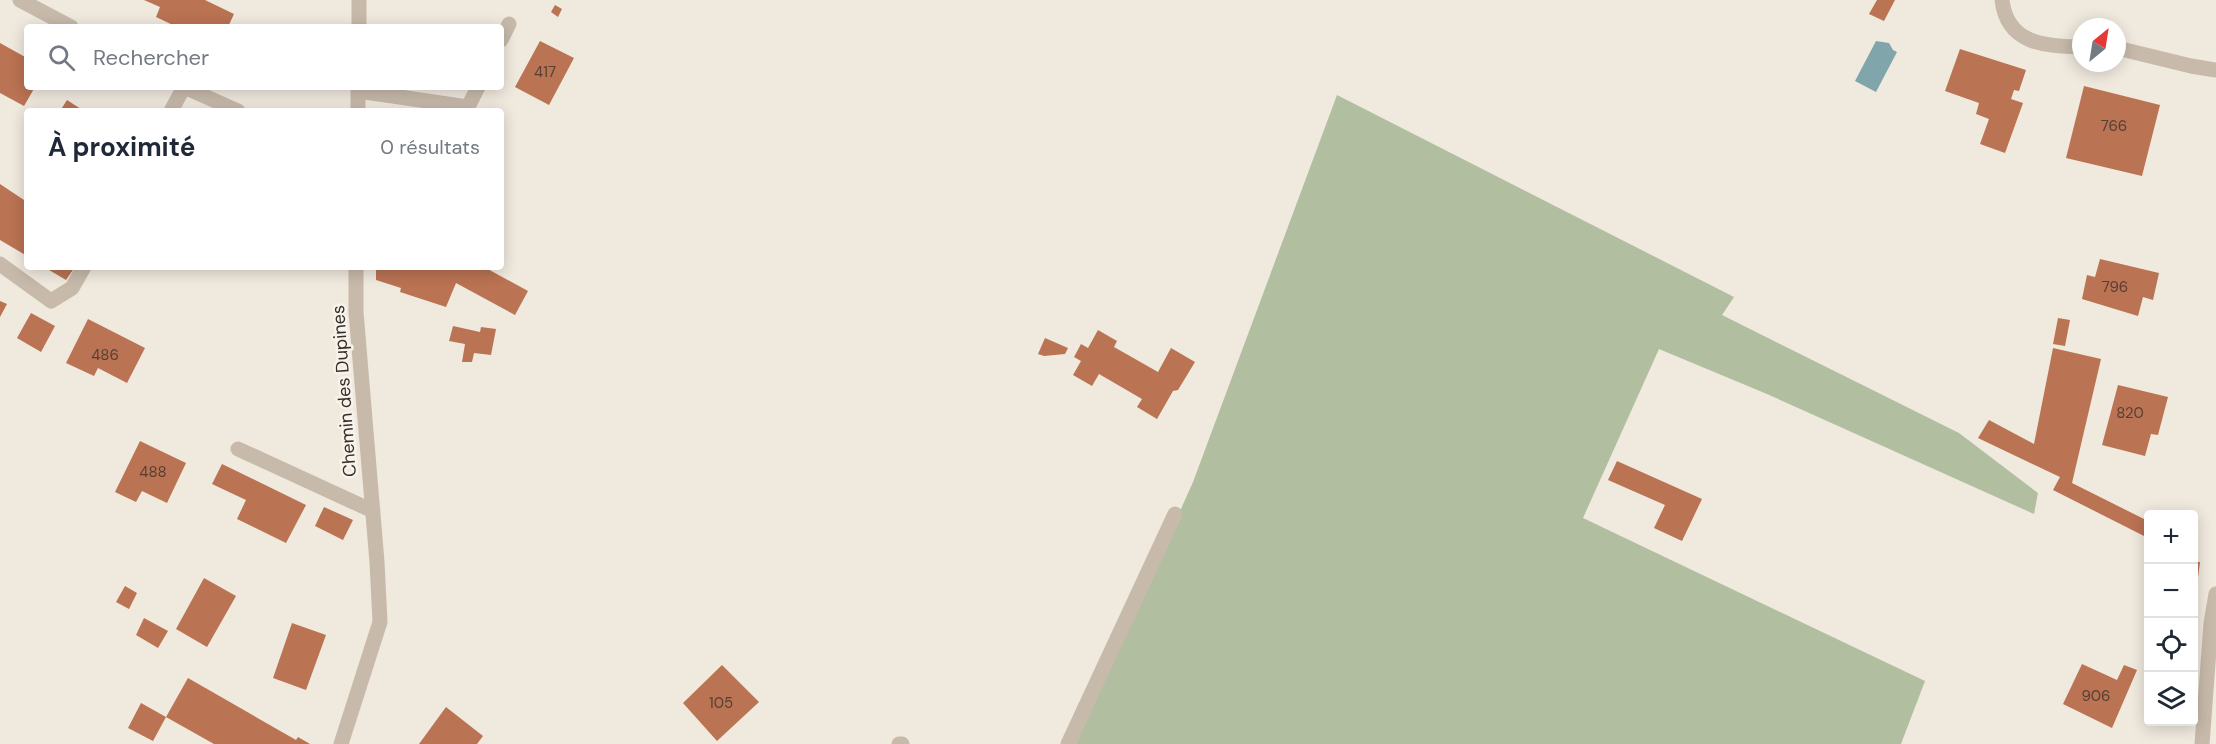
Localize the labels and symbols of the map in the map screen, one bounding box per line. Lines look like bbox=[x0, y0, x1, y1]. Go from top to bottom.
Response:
north arrow bbox=[2072, 18, 2126, 72]
house number: 417 bbox=[534, 62, 556, 82]
house number: 766 bbox=[2101, 116, 2127, 136]
house number: 796 bbox=[2102, 277, 2128, 297]
street label: Chemin des Dupines bbox=[326, 304, 362, 478]
house number: 486 bbox=[91, 345, 119, 365]
house number: 820 bbox=[2116, 403, 2144, 423]
house number: 488 bbox=[139, 462, 167, 482]
house number: 906 bbox=[2081, 686, 2111, 706]
house number: 105 bbox=[709, 693, 733, 713]

